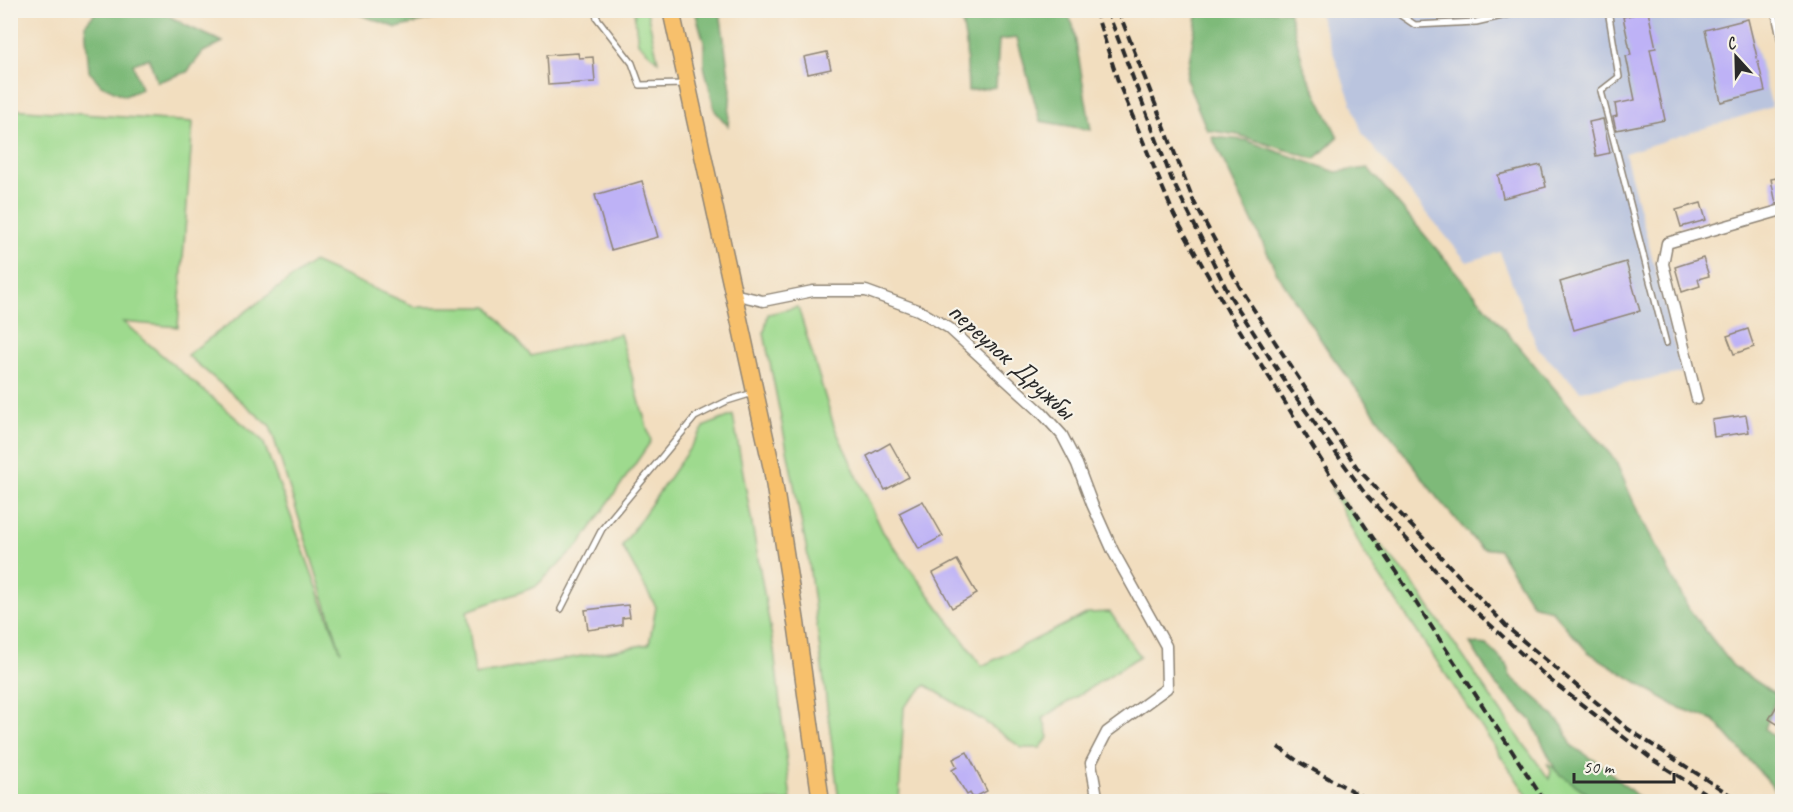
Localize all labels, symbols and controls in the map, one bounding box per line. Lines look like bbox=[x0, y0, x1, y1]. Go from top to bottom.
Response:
north arrow bbox=[1706, 27, 1766, 87]
text: С bbox=[1723, 32, 1740, 55]
street label: переулок Дружбы bbox=[941, 293, 1085, 428]
scale bar bbox=[1574, 746, 1674, 784]
text: 50 m bbox=[1583, 756, 1616, 778]

